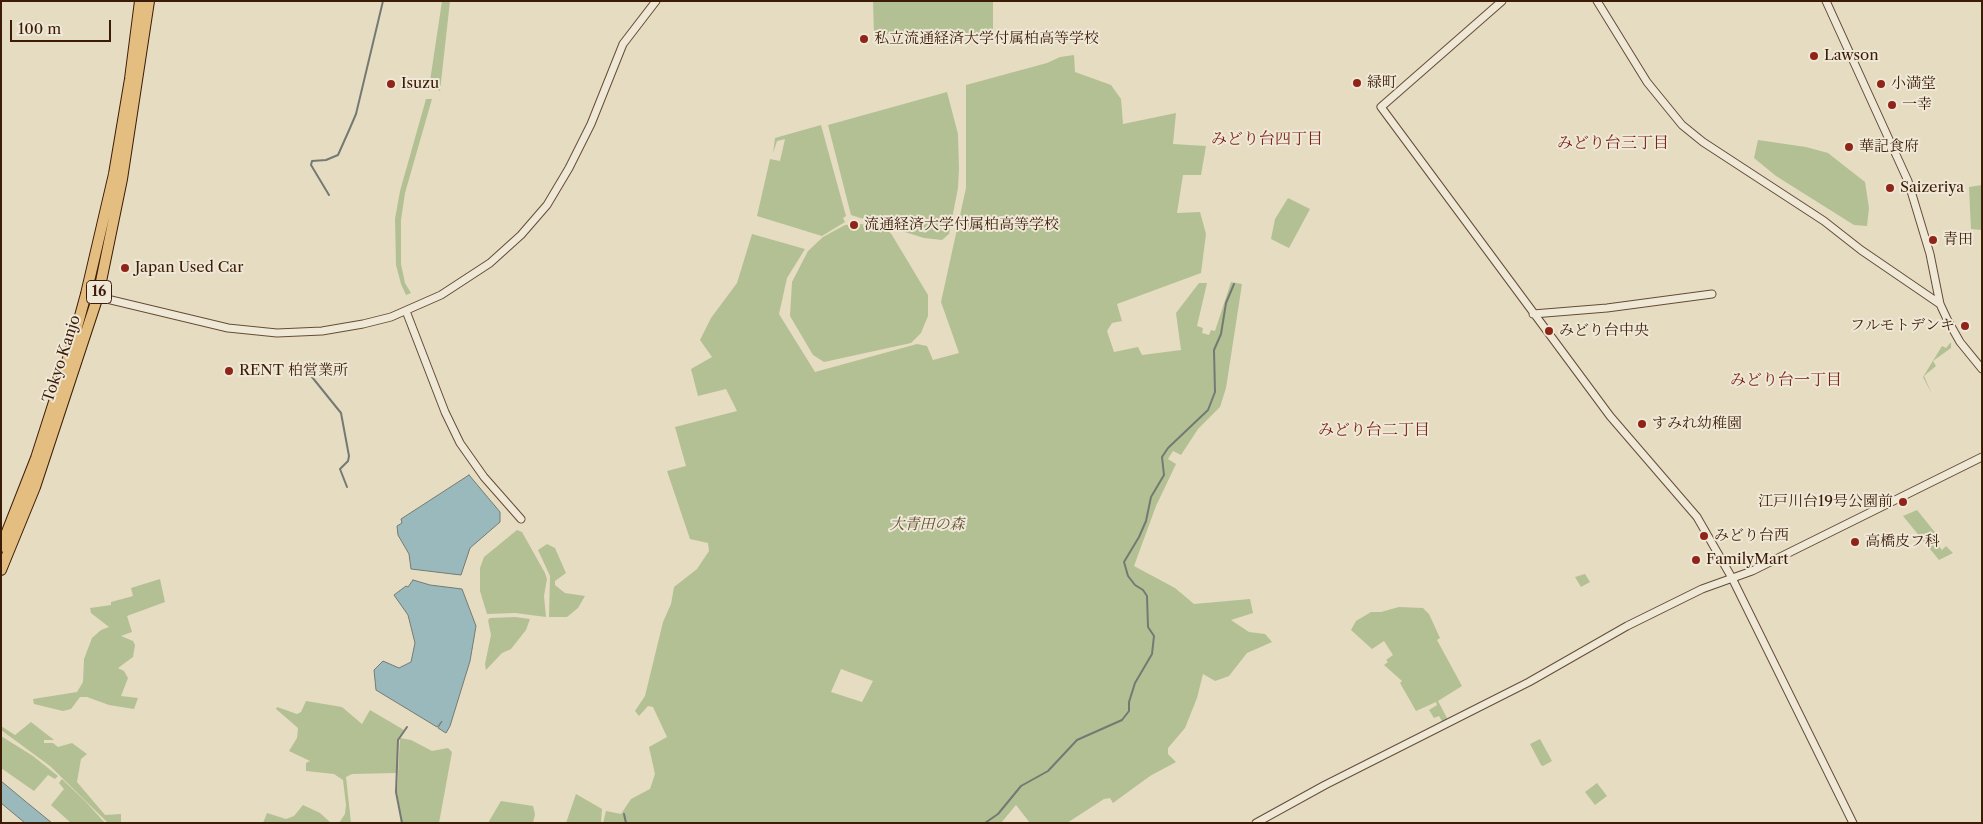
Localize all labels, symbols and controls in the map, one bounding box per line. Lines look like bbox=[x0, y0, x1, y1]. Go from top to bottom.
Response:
scale bar bbox=[12, 10, 114, 42]
text: 100 m bbox=[18, 19, 61, 38]
place label: 私立流通経済大学付属柏高等学校 bbox=[874, 30, 1099, 48]
marker: 私立流通経済大学付属柏高等学校 bbox=[858, 33, 870, 45]
place label: Lawson bbox=[1824, 47, 1879, 65]
marker: Lawson bbox=[1808, 50, 1820, 62]
place label: 緑町 bbox=[1367, 74, 1397, 92]
place label: Isuzu bbox=[401, 75, 439, 93]
place label: 小満堂 bbox=[1891, 75, 1936, 93]
marker: 緑町 bbox=[1351, 77, 1363, 89]
marker: Isuzu bbox=[385, 78, 397, 90]
marker: 小満堂 bbox=[1875, 78, 1887, 90]
place label: 一幸 bbox=[1902, 96, 1932, 114]
marker: 一幸 bbox=[1886, 99, 1898, 111]
district label: みどり台四丁目 bbox=[1211, 129, 1323, 149]
district label: みどり台三丁目 bbox=[1557, 133, 1669, 153]
place label: 華記食府 bbox=[1859, 138, 1919, 156]
marker: 華記食府 bbox=[1843, 141, 1855, 153]
place label: Saizeriya bbox=[1900, 179, 1964, 197]
marker: Saizeriya bbox=[1884, 182, 1896, 194]
place label: 流通経済大学付属柏高等学校 bbox=[864, 216, 1059, 234]
marker: 流通経済大学付属柏高等学校 bbox=[848, 219, 860, 231]
place label: 青田 bbox=[1943, 231, 1973, 249]
marker: 青田 bbox=[1927, 234, 1939, 246]
place label: Japan Used Car bbox=[135, 259, 244, 277]
marker: Japan Used Car bbox=[119, 262, 131, 274]
road number: 16 bbox=[86, 280, 112, 304]
street label: Tokyo Kanjo bbox=[39, 313, 85, 405]
place label: フルモトデンキ bbox=[1850, 317, 1955, 335]
marker: フルモトデンキ bbox=[1959, 320, 1971, 332]
place label: みどり台中央 bbox=[1559, 322, 1649, 340]
marker: みどり台中央 bbox=[1543, 325, 1555, 337]
place label: RENT 柏営業所 bbox=[239, 362, 348, 380]
marker: RENT 柏営業所 bbox=[223, 365, 235, 377]
district label: みどり台一丁目 bbox=[1730, 370, 1842, 390]
place label: すみれ幼稚園 bbox=[1652, 415, 1742, 433]
marker: すみれ幼稚園 bbox=[1636, 418, 1648, 430]
district label: みどり台二丁目 bbox=[1318, 420, 1430, 440]
place label: 江戸川台19号公園前 bbox=[1758, 493, 1893, 511]
marker: 江戸川台19号公園前 bbox=[1897, 496, 1909, 508]
park label: 大青田の森 bbox=[890, 516, 964, 534]
place label: みどり台西 bbox=[1714, 527, 1789, 545]
marker: みどり台西 bbox=[1698, 530, 1710, 542]
place label: 高橋皮フ科 bbox=[1865, 533, 1940, 551]
marker: 高橋皮フ科 bbox=[1849, 536, 1861, 548]
place label: FamilyMart bbox=[1706, 551, 1789, 569]
marker: FamilyMart bbox=[1690, 554, 1702, 566]

